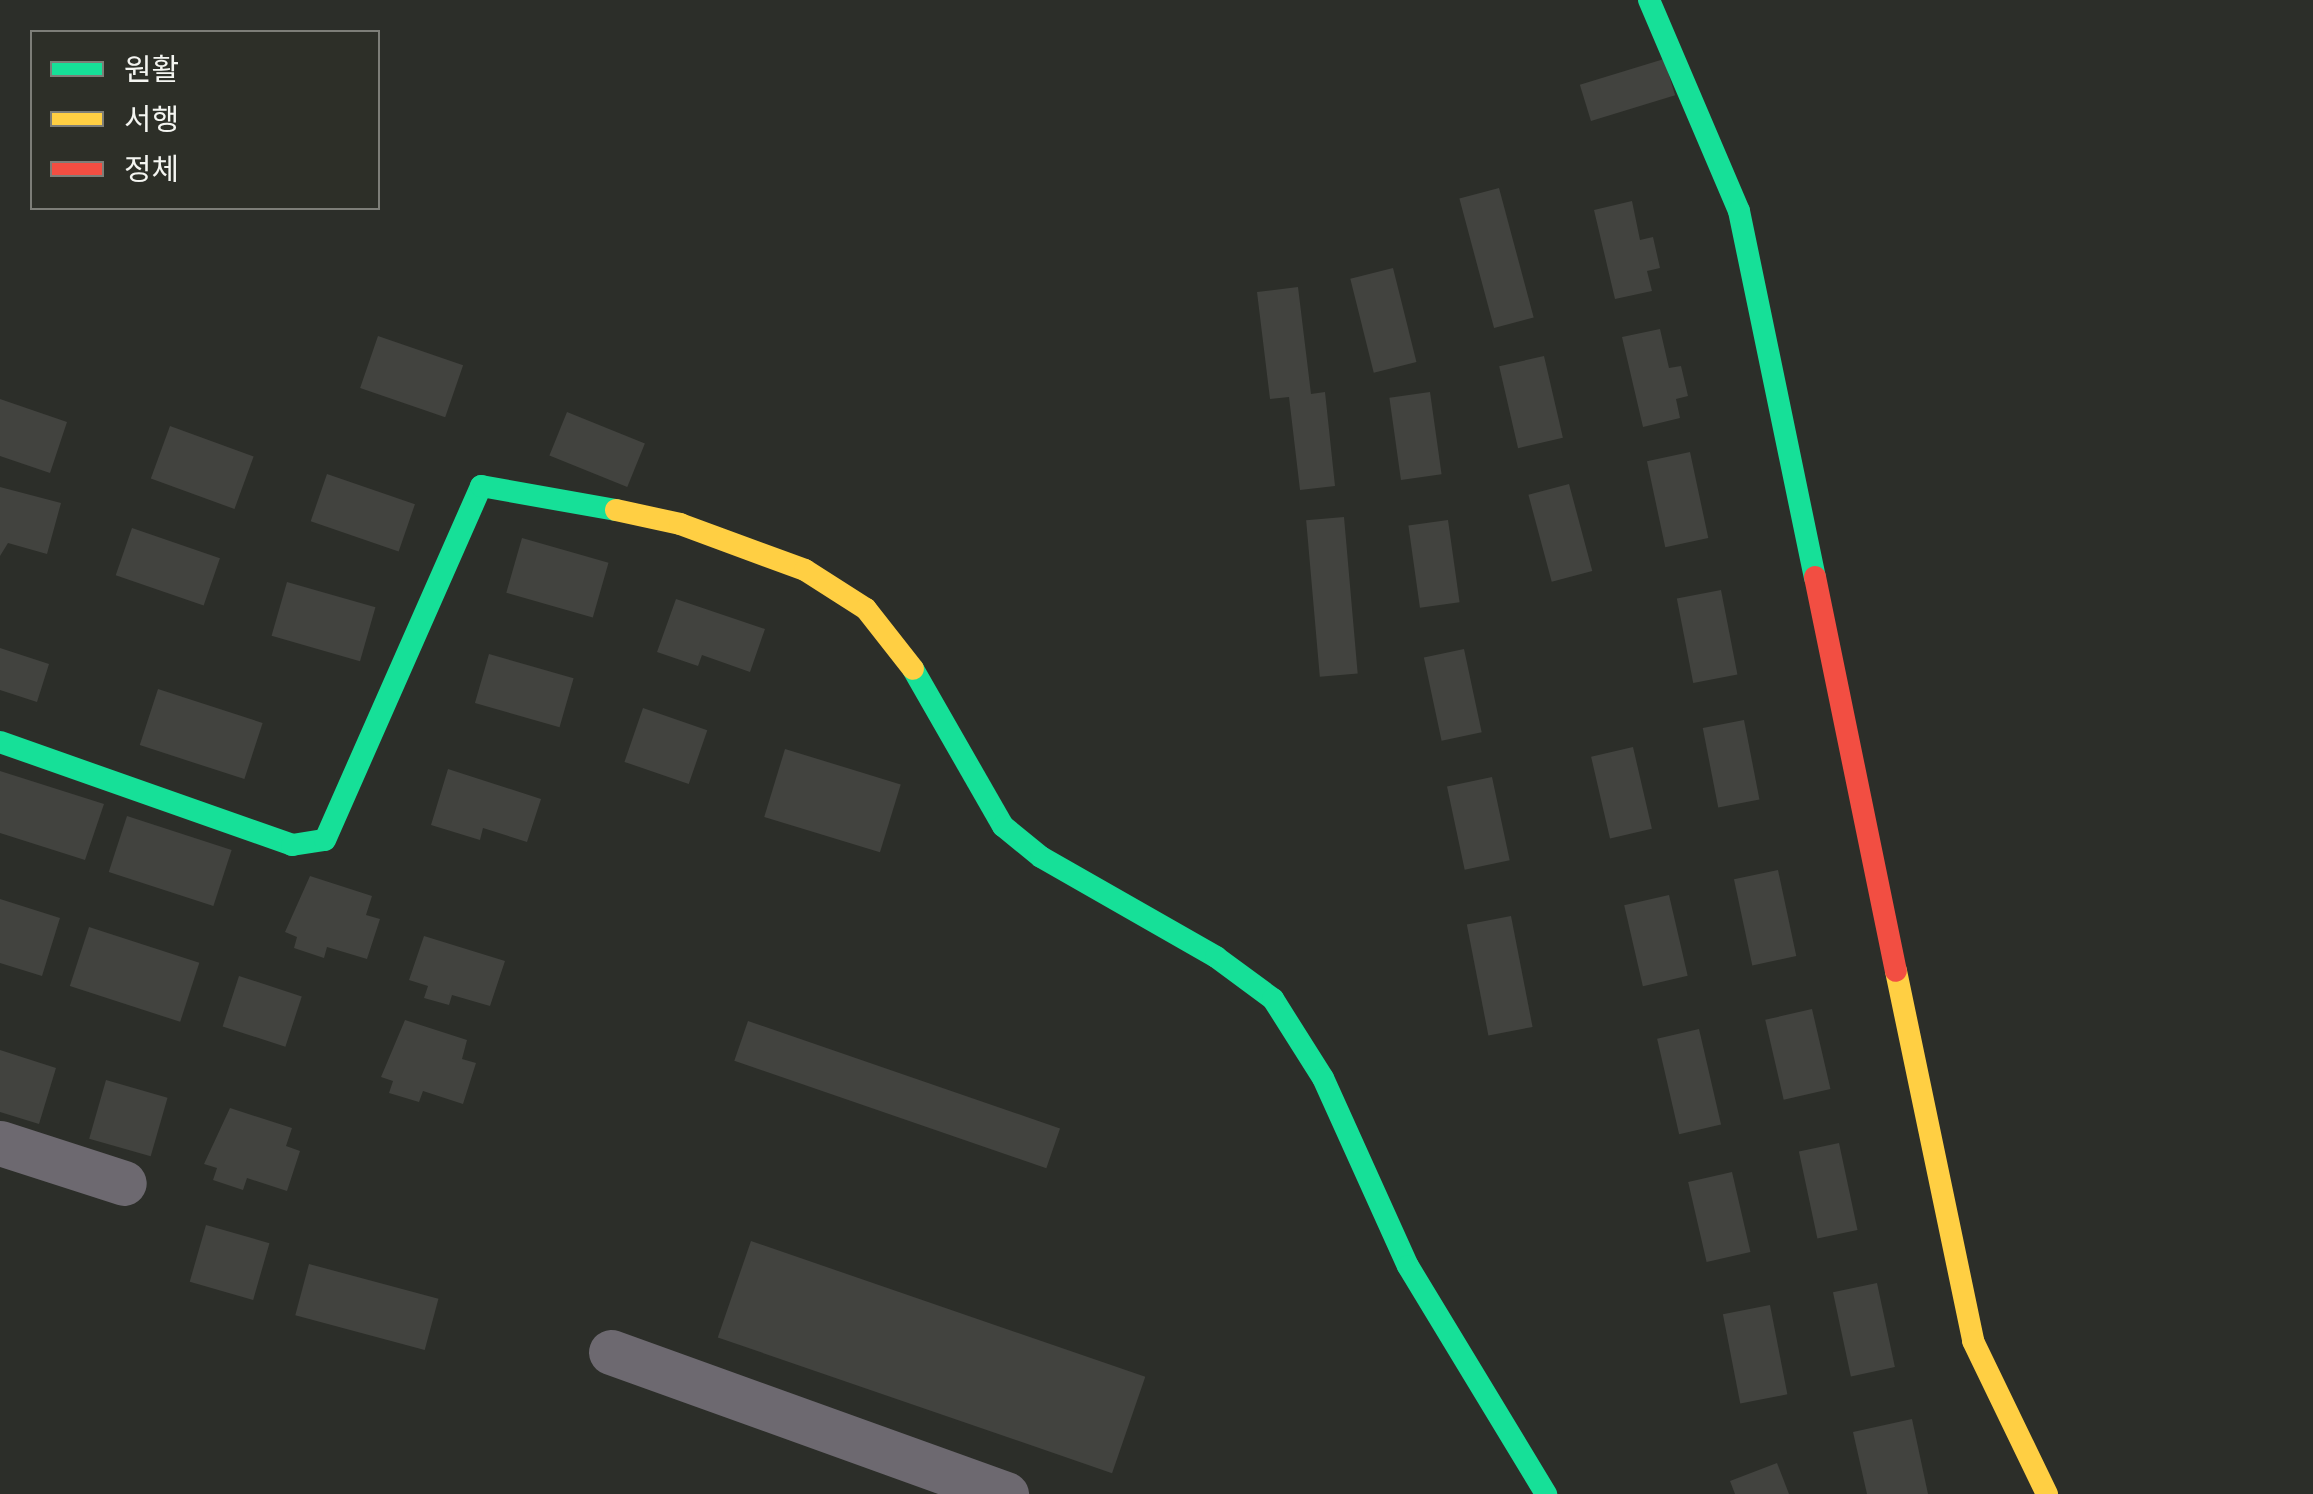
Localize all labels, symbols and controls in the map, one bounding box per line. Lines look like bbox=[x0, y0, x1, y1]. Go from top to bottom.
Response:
legend bbox=[30, 30, 380, 210]
text: 원활 bbox=[124, 48, 179, 91]
text: 서행 bbox=[124, 98, 179, 141]
text: 정체 bbox=[124, 148, 179, 191]

